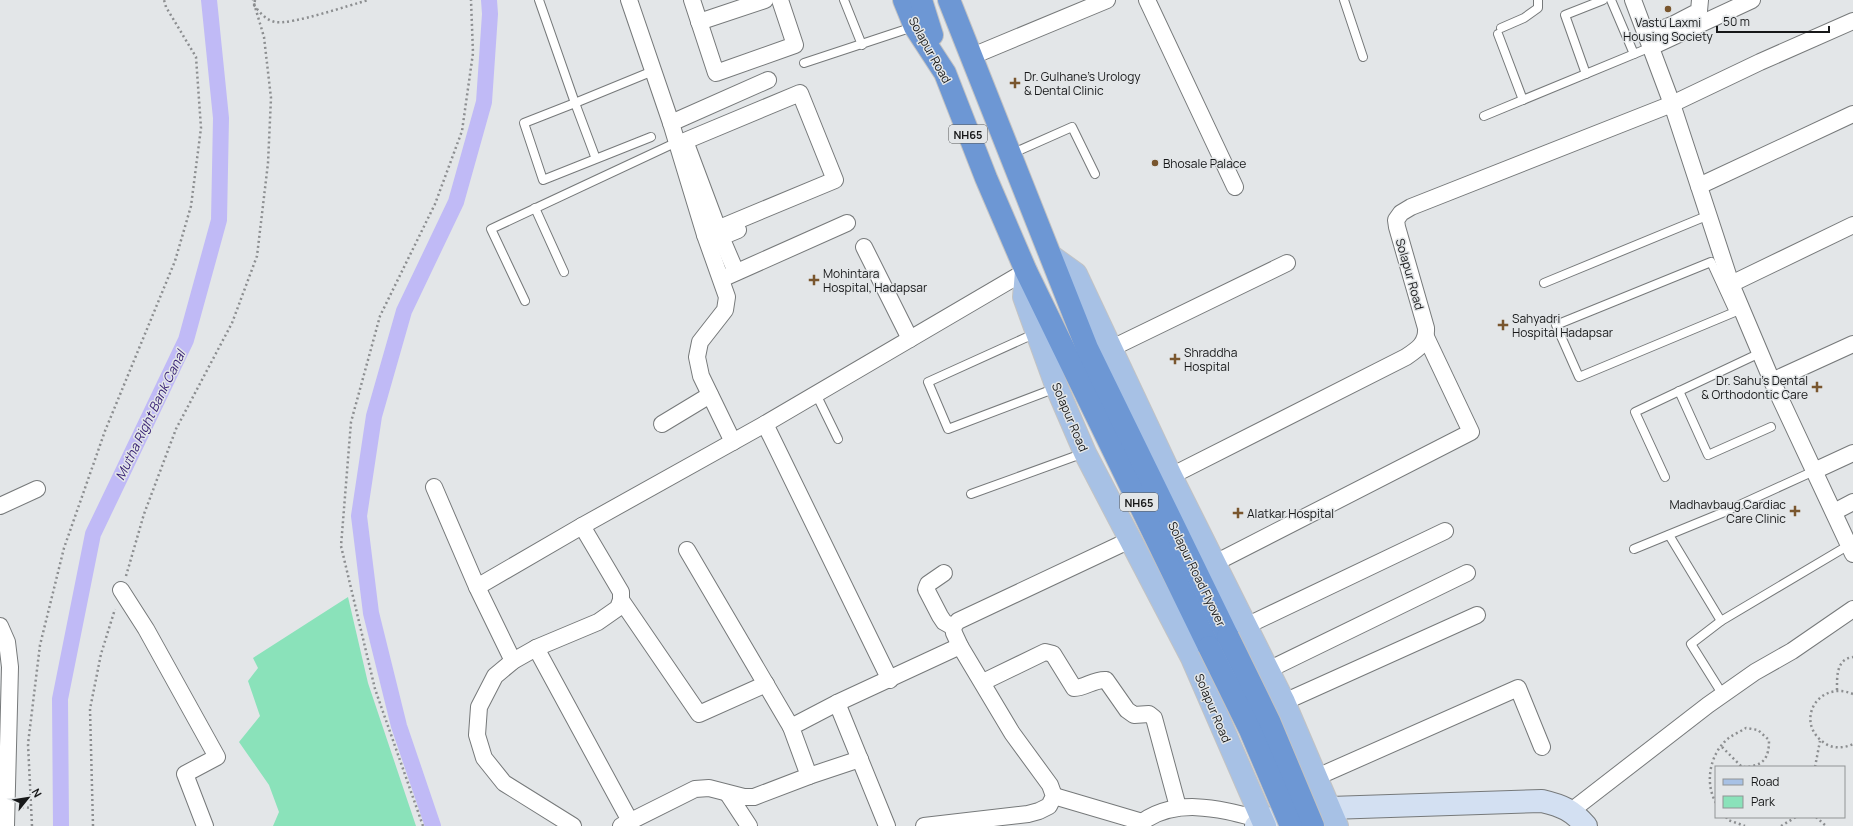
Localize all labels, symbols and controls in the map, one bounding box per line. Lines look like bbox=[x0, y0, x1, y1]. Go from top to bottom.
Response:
marker: Vastu Laxmi Housing Society bbox=[1663, 4, 1673, 14]
scale bar bbox=[1717, 8, 1829, 34]
text: 50 m bbox=[1723, 13, 1750, 30]
street label: Solapur Road bbox=[905, 14, 955, 86]
place label: Vastu Laxmi Housing Society bbox=[1623, 14, 1714, 45]
place label: Dr. Gulhane's Urology & Dental Clinic bbox=[1024, 68, 1141, 99]
marker: Dr. Gulhane's Urology & Dental Clinic bbox=[1009, 77, 1021, 89]
road number: NH65 bbox=[949, 125, 987, 143]
place label: Bhosale Palace bbox=[1163, 155, 1246, 172]
marker: Bhosale Palace bbox=[1150, 158, 1160, 168]
street label: Solapur Road bbox=[1392, 236, 1428, 312]
place label: Mohintara Hospital, Hadapsar bbox=[823, 265, 928, 296]
marker: Mohintara Hospital, Hadapsar bbox=[808, 274, 820, 286]
place label: Sahyadri Hospital Hadapsar bbox=[1512, 310, 1614, 341]
marker: Sahyadri Hospital Hadapsar bbox=[1497, 319, 1509, 331]
place label: Shraddha Hospital bbox=[1184, 344, 1237, 375]
water label: Mutha Right Bank Canal bbox=[111, 345, 190, 483]
marker: Shraddha Hospital bbox=[1169, 353, 1181, 365]
place label: Dr. Sahu's Dental & Orthodontic Care bbox=[1701, 372, 1808, 403]
street label: Solapur Road bbox=[1048, 380, 1092, 454]
marker: Dr. Sahu's Dental & Orthodontic Care bbox=[1811, 381, 1823, 393]
road number: NH65 bbox=[1120, 493, 1158, 511]
place label: Madhavbaug Cardiac Care Clinic bbox=[1669, 496, 1786, 527]
place label: Alatkar Hospital bbox=[1247, 505, 1334, 522]
marker: Madhavbaug Cardiac Care Clinic bbox=[1789, 505, 1801, 517]
marker: Alatkar Hospital bbox=[1232, 507, 1244, 519]
street label: Solapur Road Flyover bbox=[1164, 519, 1230, 630]
street label: Solapur Road bbox=[1191, 671, 1235, 745]
legend bbox=[1715, 766, 1845, 818]
text: Road bbox=[1751, 773, 1779, 790]
north arrow bbox=[8, 778, 48, 818]
text: N bbox=[29, 786, 46, 800]
text: Park bbox=[1751, 793, 1776, 810]

